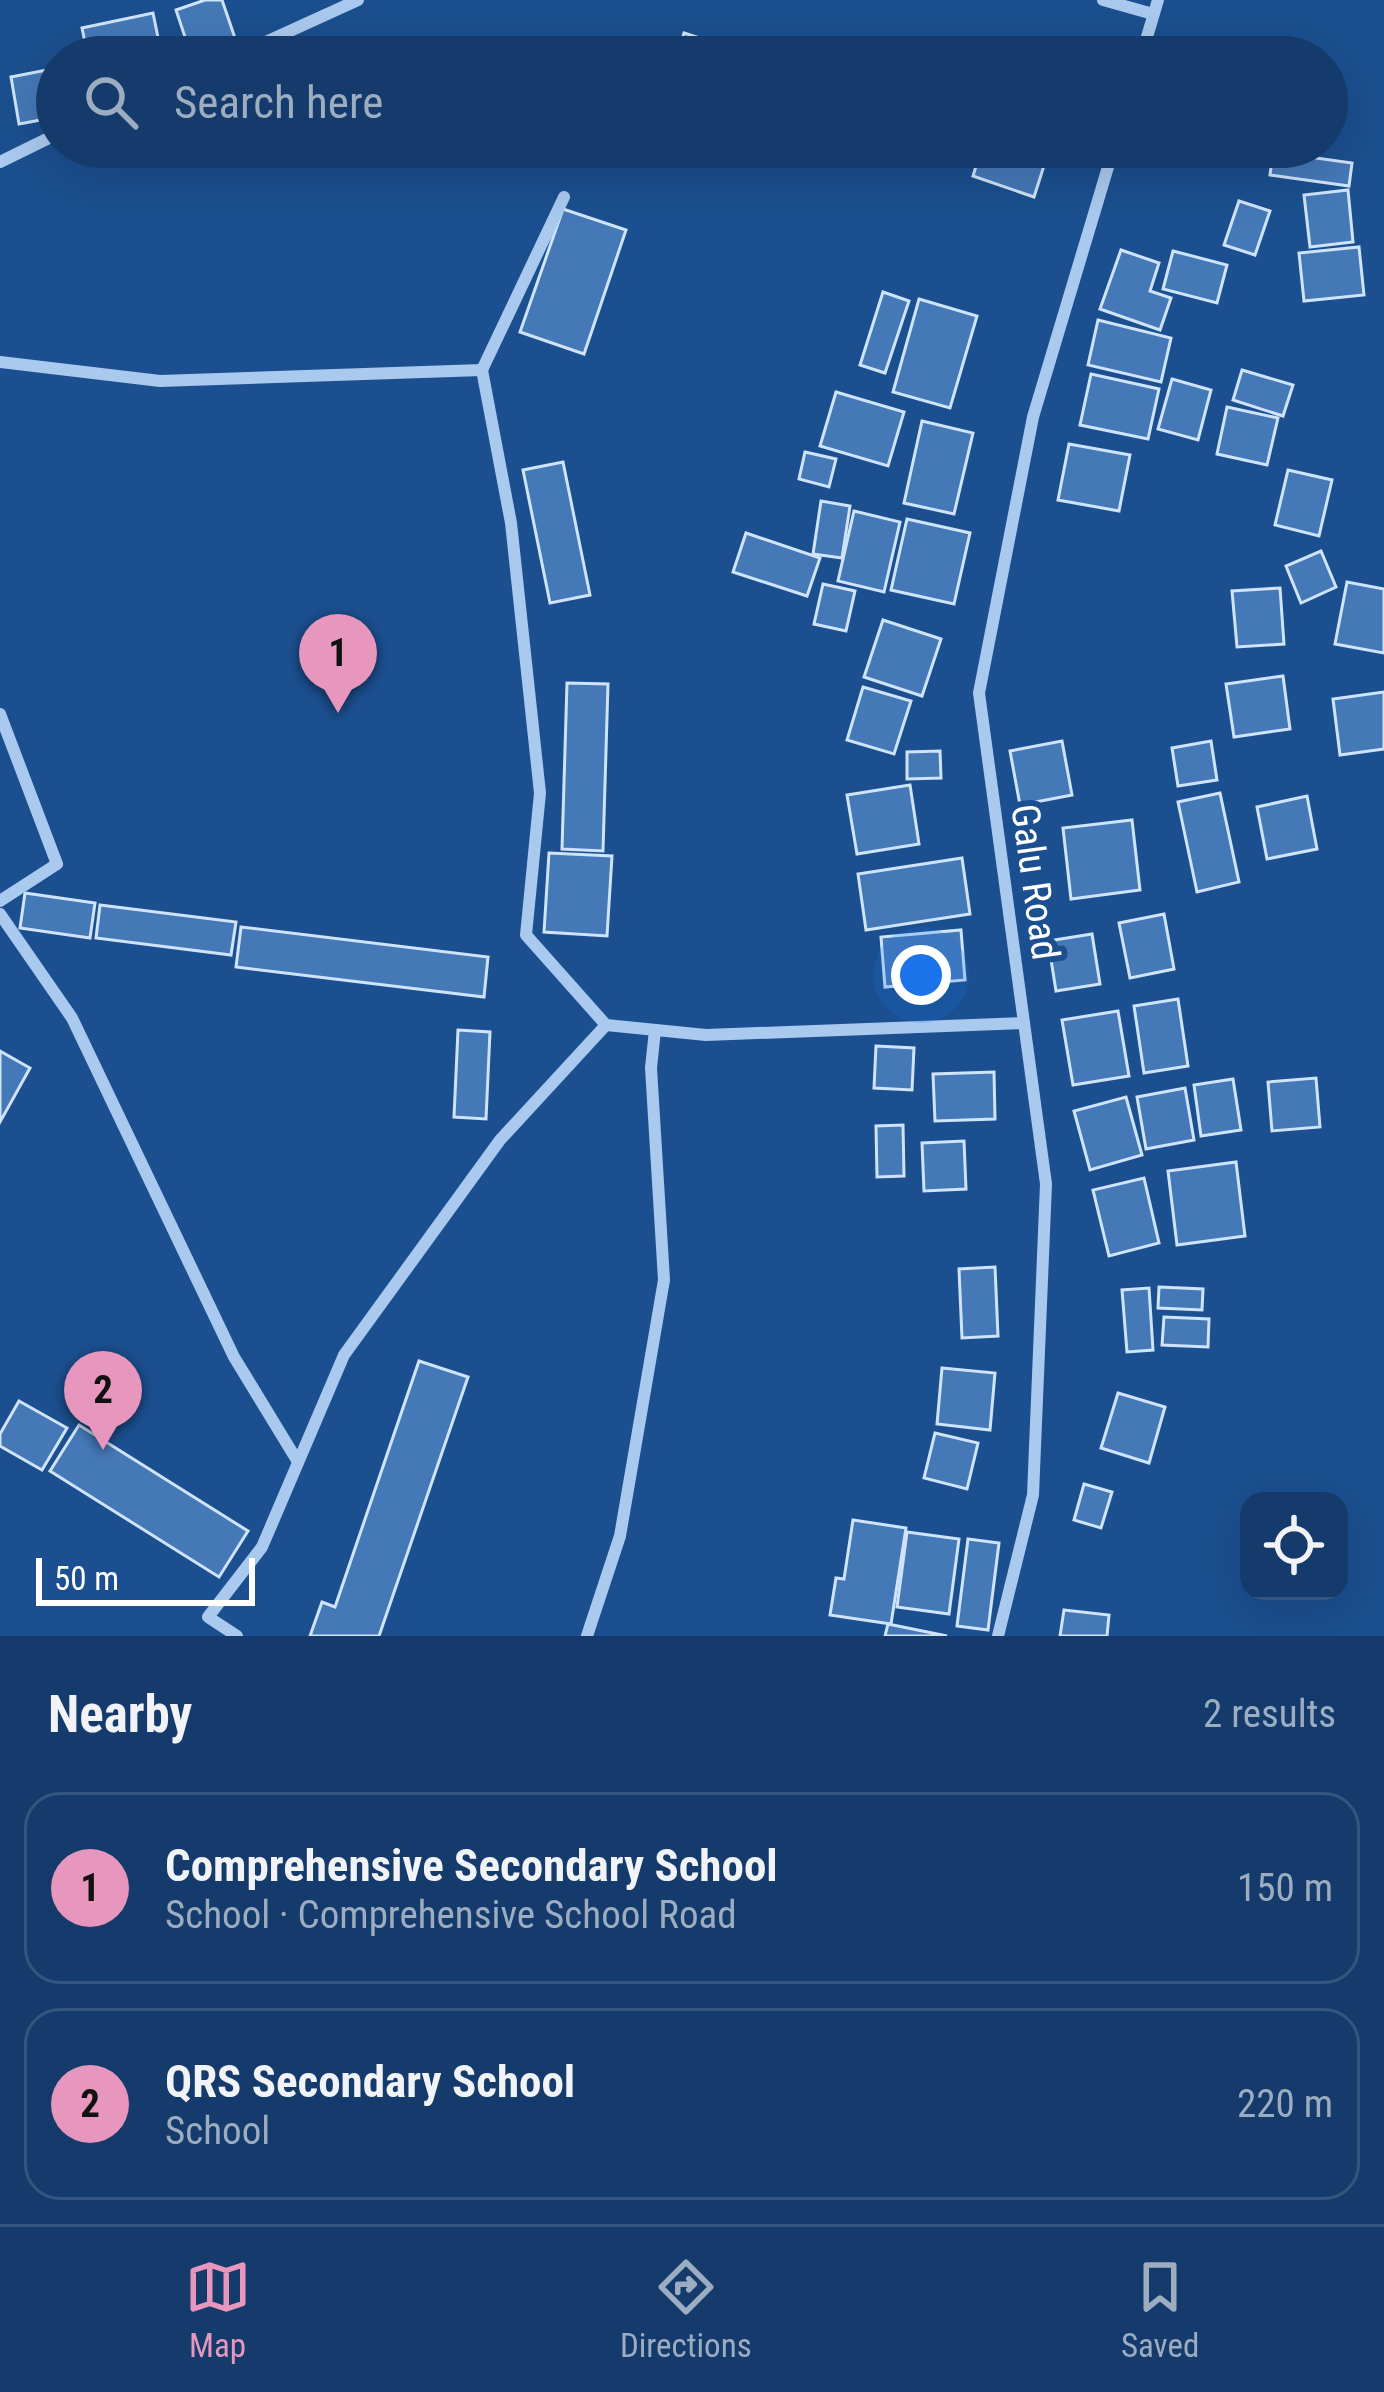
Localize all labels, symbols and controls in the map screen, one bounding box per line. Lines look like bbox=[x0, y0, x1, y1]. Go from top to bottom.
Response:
search box bbox=[36, 36, 1348, 168]
icon: search bbox=[78, 69, 144, 135]
text: Search here bbox=[174, 76, 383, 129]
pin: 1 bbox=[299, 614, 377, 713]
street label: Galu Road bbox=[1001, 801, 1069, 963]
your location bbox=[891, 945, 951, 1005]
pin: 2 bbox=[64, 1351, 142, 1450]
map controls bbox=[1240, 1492, 1348, 1600]
button: locate bbox=[1240, 1492, 1348, 1600]
scale bar bbox=[36, 1552, 255, 1605]
text: 50 m bbox=[54, 1559, 119, 1598]
text: Nearby bbox=[48, 1685, 192, 1744]
text: 2 results bbox=[1203, 1691, 1336, 1737]
text: Comprehensive Secondary School bbox=[165, 1839, 778, 1892]
text: 1 bbox=[80, 1865, 100, 1911]
text: 150 m bbox=[1237, 1865, 1333, 1911]
text: School · Comprehensive School Road bbox=[165, 1892, 737, 1938]
text: QRS Secondary School bbox=[165, 2055, 575, 2108]
text: 2 bbox=[80, 2081, 100, 2127]
text: 220 m bbox=[1237, 2081, 1333, 2127]
text: School bbox=[165, 2108, 270, 2154]
tab: Map bbox=[185, 2254, 251, 2365]
tab: Directions bbox=[620, 2254, 752, 2365]
tab: Saved bbox=[1121, 2254, 1199, 2365]

